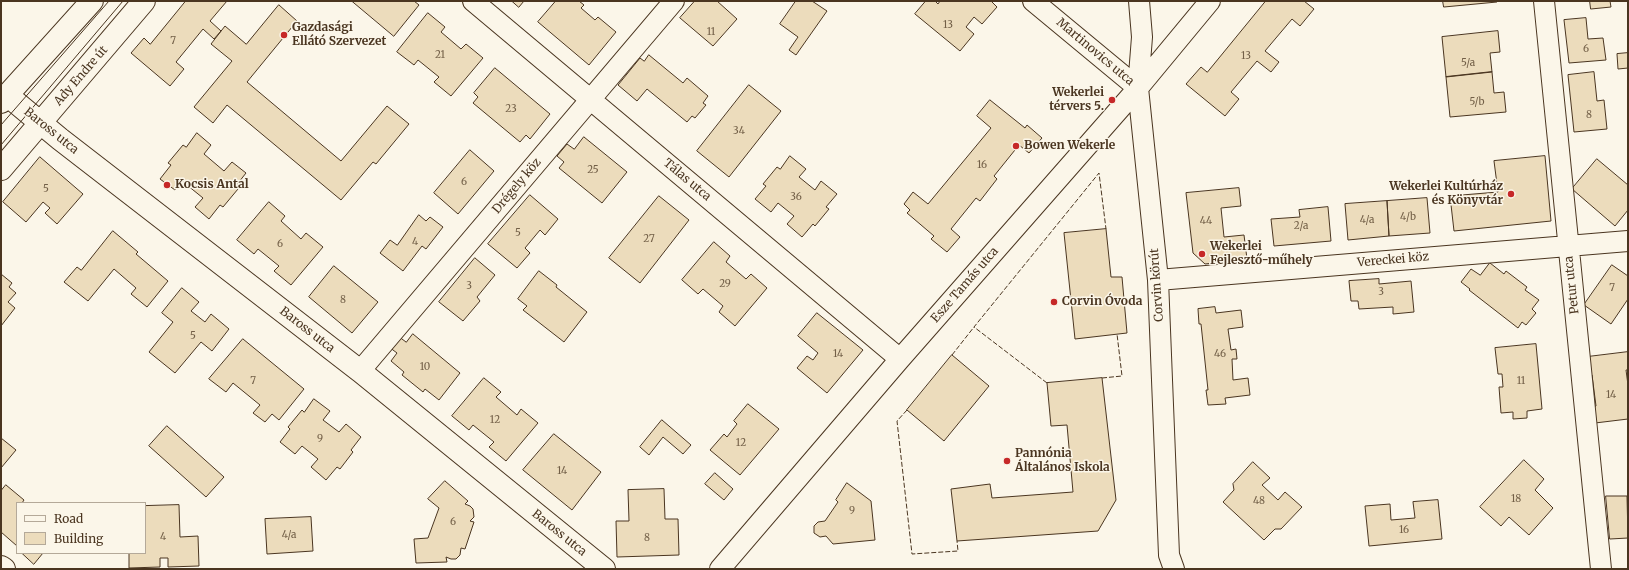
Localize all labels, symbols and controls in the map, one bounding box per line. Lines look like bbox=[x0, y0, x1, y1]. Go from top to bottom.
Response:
street label: Martinovics utca bbox=[1053, 15, 1137, 89]
house number: 13 bbox=[943, 19, 953, 31]
place label: Gazdasági Ellátó Szervezet bbox=[292, 21, 386, 49]
house number: 11 bbox=[707, 26, 715, 38]
marker: Gazdasági Ellátó Szervezet bbox=[279, 30, 289, 40]
house number: 7 bbox=[170, 35, 176, 47]
street label: Ady Endre út bbox=[51, 43, 111, 109]
house number: 6 bbox=[1583, 43, 1589, 55]
house number: 21 bbox=[435, 49, 445, 61]
house number: 13 bbox=[1241, 50, 1251, 62]
house number: 5/a bbox=[1461, 57, 1475, 69]
place label: Wekerlei térvers 5. bbox=[1049, 86, 1104, 114]
marker: Wekerlei térvers 5. bbox=[1107, 95, 1117, 105]
house number: 5/b bbox=[1469, 96, 1485, 108]
house number: 23 bbox=[505, 103, 517, 115]
street label: Baross utca bbox=[21, 105, 81, 157]
house number: 8 bbox=[1586, 109, 1592, 121]
house number: 34 bbox=[733, 125, 745, 137]
place label: Bowen Wekerle bbox=[1024, 139, 1115, 153]
marker: Bowen Wekerle bbox=[1011, 141, 1021, 151]
street label: Drégely köz bbox=[490, 155, 544, 217]
street label: Tálas utca bbox=[660, 156, 714, 204]
house number: 16 bbox=[977, 159, 987, 171]
house number: 25 bbox=[587, 164, 599, 176]
house number: 6 bbox=[461, 176, 467, 188]
place label: Kocsis Antal bbox=[175, 178, 249, 192]
marker: Kocsis Antal bbox=[162, 180, 172, 190]
place label: Wekerlei Kultúrház és Könyvtár bbox=[1389, 180, 1503, 208]
house number: 5 bbox=[43, 183, 49, 195]
marker: Wekerlei Kultúrház és Könyvtár bbox=[1506, 189, 1516, 199]
house number: 36 bbox=[790, 191, 802, 203]
house number: 4/b bbox=[1400, 211, 1416, 223]
house number: 4/a bbox=[1360, 214, 1374, 226]
house number: 44 bbox=[1200, 215, 1212, 227]
house number: 2/a bbox=[1294, 220, 1308, 232]
house number: 5 bbox=[515, 227, 521, 239]
house number: 27 bbox=[643, 233, 655, 245]
house number: 4 bbox=[412, 236, 418, 248]
house number: 6 bbox=[277, 238, 283, 250]
place label: Wekerlei Fejlesztő-műhely bbox=[1210, 240, 1313, 268]
street label: Esze Tamás utca bbox=[928, 244, 1002, 326]
street label: Corvin körút bbox=[1147, 248, 1167, 322]
marker: Wekerlei Fejlesztő-műhely bbox=[1197, 249, 1207, 259]
street label: Vereckei köz bbox=[1356, 250, 1430, 270]
street label: Petur utca bbox=[1562, 255, 1582, 315]
house number: 29 bbox=[719, 278, 731, 290]
house number: 3 bbox=[466, 280, 472, 292]
house number: 7 bbox=[1609, 282, 1615, 294]
house number: 3 bbox=[1378, 286, 1384, 298]
house number: 8 bbox=[340, 294, 346, 306]
place label: Corvin Óvoda bbox=[1062, 295, 1142, 309]
marker: Corvin Óvoda bbox=[1049, 297, 1059, 307]
street label: Baross utca bbox=[277, 304, 337, 356]
house number: 5 bbox=[190, 330, 196, 342]
house number: 14 bbox=[833, 348, 843, 360]
house number: 46 bbox=[1214, 348, 1226, 360]
house number: 10 bbox=[420, 361, 430, 373]
house number: 7 bbox=[250, 375, 256, 387]
house number: 11 bbox=[1517, 375, 1525, 387]
house number: 14 bbox=[1606, 389, 1616, 401]
house number: 12 bbox=[490, 414, 500, 426]
house number: 9 bbox=[317, 433, 323, 445]
house number: 12 bbox=[736, 437, 746, 449]
place label: Pannónia Általános Iskola bbox=[1015, 447, 1110, 475]
marker: Pannónia Általános Iskola bbox=[1002, 456, 1012, 466]
house number: 14 bbox=[557, 465, 567, 477]
house number: 18 bbox=[1511, 493, 1521, 505]
house number: 48 bbox=[1253, 495, 1265, 507]
legend bbox=[16, 502, 146, 554]
house number: 9 bbox=[849, 505, 855, 517]
street label: Baross utca bbox=[529, 507, 589, 559]
text: Road bbox=[54, 511, 83, 526]
house number: 6 bbox=[450, 516, 456, 528]
house number: 16 bbox=[1399, 524, 1409, 536]
house number: 4/a bbox=[282, 529, 296, 541]
text: Building bbox=[54, 531, 103, 546]
house number: 4 bbox=[160, 531, 166, 543]
house number: 8 bbox=[644, 532, 650, 544]

